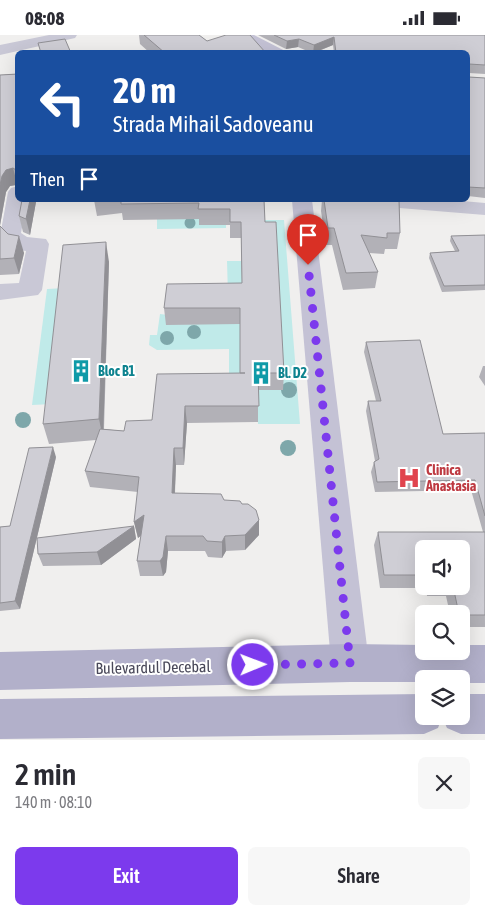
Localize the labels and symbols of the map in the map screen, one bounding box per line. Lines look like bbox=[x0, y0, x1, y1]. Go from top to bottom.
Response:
pin bbox=[287, 214, 329, 265]
building icon: Bloc B1 bbox=[68, 358, 94, 384]
building icon: Bl. D2 bbox=[248, 360, 274, 386]
place label: Bloc B1 bbox=[98, 363, 136, 379]
place label: Bl. D2 bbox=[278, 365, 308, 381]
place label: Clinica Anastasia bbox=[425, 462, 477, 494]
hospital icon: Clinica Anastasia bbox=[396, 465, 422, 491]
position arrow bbox=[226, 638, 278, 690]
street label: Bulevardul Decebal bbox=[95, 657, 212, 677]

